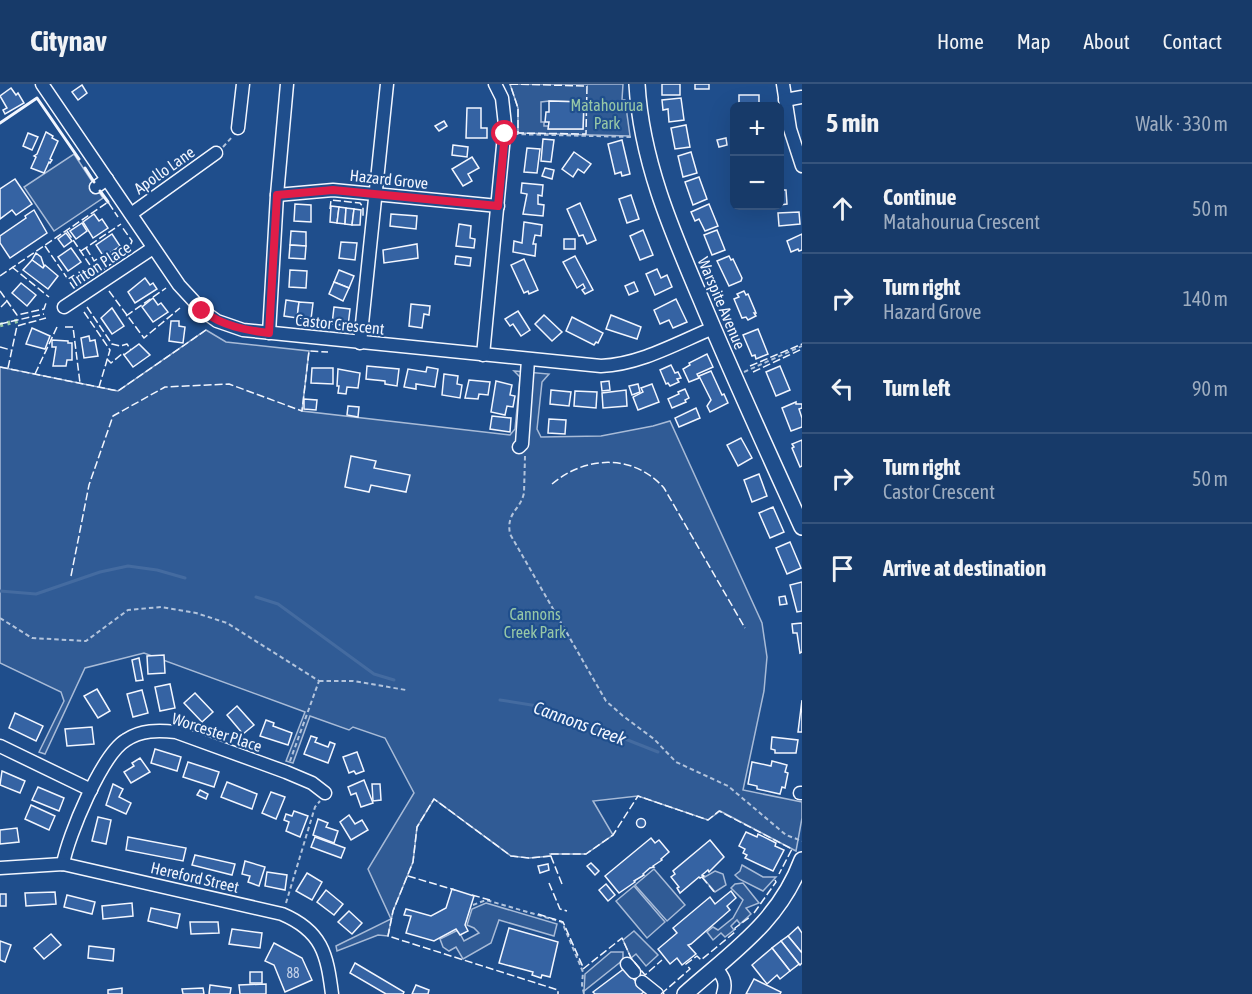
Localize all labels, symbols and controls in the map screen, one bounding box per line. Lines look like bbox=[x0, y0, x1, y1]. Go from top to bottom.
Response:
text: Citynav bbox=[30, 25, 107, 57]
text: Home bbox=[937, 29, 984, 53]
text: Map bbox=[1017, 29, 1051, 53]
text: About bbox=[1084, 29, 1130, 53]
text: Contact bbox=[1163, 29, 1222, 53]
park label: Matahourua Park bbox=[570, 96, 644, 132]
map controls bbox=[730, 102, 784, 210]
button: + bbox=[730, 102, 784, 156]
text: 5 min bbox=[826, 108, 879, 138]
text: Walk · 330 m bbox=[1136, 112, 1228, 135]
route start bbox=[491, 120, 517, 146]
street label: Apollo Lane bbox=[130, 143, 198, 198]
button: − bbox=[730, 156, 784, 210]
street label: Hazard Grove bbox=[349, 166, 429, 192]
text: Continue bbox=[883, 184, 957, 210]
icon: ahead bbox=[826, 192, 859, 225]
text: 50 m bbox=[1192, 197, 1228, 220]
text: Matahourua Crescent bbox=[883, 210, 1040, 233]
street label: Triton Place bbox=[66, 238, 134, 290]
street label: Warspite Avenue bbox=[694, 254, 750, 352]
text: Turn right bbox=[883, 274, 960, 300]
icon: right bbox=[826, 282, 859, 315]
text: 140 m bbox=[1183, 287, 1228, 310]
route end bbox=[188, 297, 214, 323]
text: Hazard Grove bbox=[883, 300, 981, 323]
street label: Castor Crescent bbox=[295, 310, 386, 338]
icon: left bbox=[826, 372, 859, 405]
text: Turn left bbox=[883, 375, 950, 401]
text: 90 m bbox=[1192, 377, 1228, 400]
text: Turn right bbox=[883, 454, 960, 480]
icon: right bbox=[826, 462, 859, 495]
text: 50 m bbox=[1192, 467, 1228, 490]
text: Castor Crescent bbox=[883, 480, 995, 503]
icon: arrive bbox=[826, 552, 859, 585]
text: Arrive at destination bbox=[883, 555, 1046, 581]
park label: Cannons Creek Park bbox=[504, 605, 566, 641]
water label: Cannons Creek bbox=[531, 697, 630, 750]
street label: Worcester Place bbox=[170, 709, 264, 755]
street label: Hereford Street bbox=[149, 858, 241, 896]
house number: 88 bbox=[286, 965, 300, 981]

